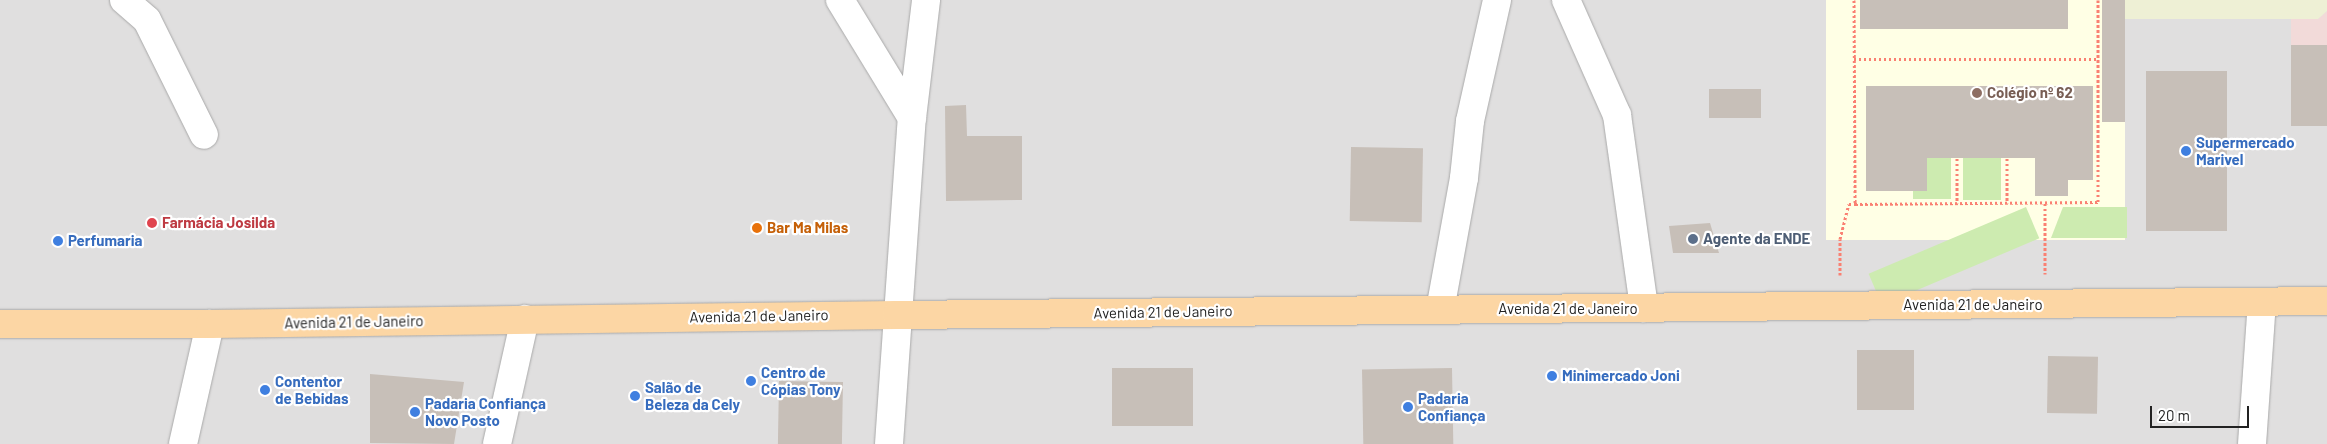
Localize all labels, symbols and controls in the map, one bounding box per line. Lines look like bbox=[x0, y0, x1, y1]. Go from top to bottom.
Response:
place label: Colégio nº 62 bbox=[1987, 84, 2073, 102]
marker: Colégio nº 62 bbox=[1971, 87, 1983, 99]
place label: Supermercado Marivel bbox=[2196, 133, 2295, 168]
marker: Supermercado Marivel bbox=[2180, 145, 2192, 157]
place label: Farmácia Josilda bbox=[162, 214, 275, 232]
marker: Farmácia Josilda bbox=[146, 217, 158, 229]
place label: Bar Ma Milas bbox=[767, 219, 848, 237]
marker: Bar Ma Milas bbox=[751, 222, 763, 234]
place label: Agente da ENDE bbox=[1703, 230, 1810, 248]
place label: Perfumaria bbox=[68, 232, 142, 250]
marker: Agente da ENDE bbox=[1687, 233, 1699, 245]
marker: Perfumaria bbox=[52, 235, 64, 247]
street label: Avenida 21 de Janeiro bbox=[1903, 296, 2043, 314]
street label: Avenida 21 de Janeiro bbox=[1498, 300, 1638, 318]
street label: Avenida 21 de Janeiro bbox=[1093, 302, 1233, 322]
street label: Avenida 21 de Janeiro bbox=[689, 306, 829, 326]
street label: Avenida 21 de Janeiro bbox=[284, 312, 424, 332]
place label: Centro de Cópias Tony bbox=[761, 363, 840, 398]
place label: Minimercado Joni bbox=[1562, 367, 1680, 385]
marker: Minimercado Joni bbox=[1546, 370, 1558, 382]
place label: Contentor de Bebidas bbox=[275, 372, 348, 407]
marker: Centro de Cópias Tony bbox=[745, 375, 757, 387]
place label: Salão de Beleza da Cely bbox=[645, 378, 740, 413]
marker: Contentor de Bebidas bbox=[259, 384, 271, 396]
place label: Padaria Confiança bbox=[1418, 389, 1485, 424]
marker: Salão de Beleza da Cely bbox=[629, 390, 641, 402]
place label: Padaria Confiança Novo Posto bbox=[425, 394, 546, 429]
scale bar bbox=[2152, 396, 2251, 428]
marker: Padaria Confiança bbox=[1402, 401, 1414, 413]
marker: Padaria Confiança Novo Posto bbox=[409, 406, 421, 418]
text: 20 m bbox=[2158, 406, 2190, 424]

